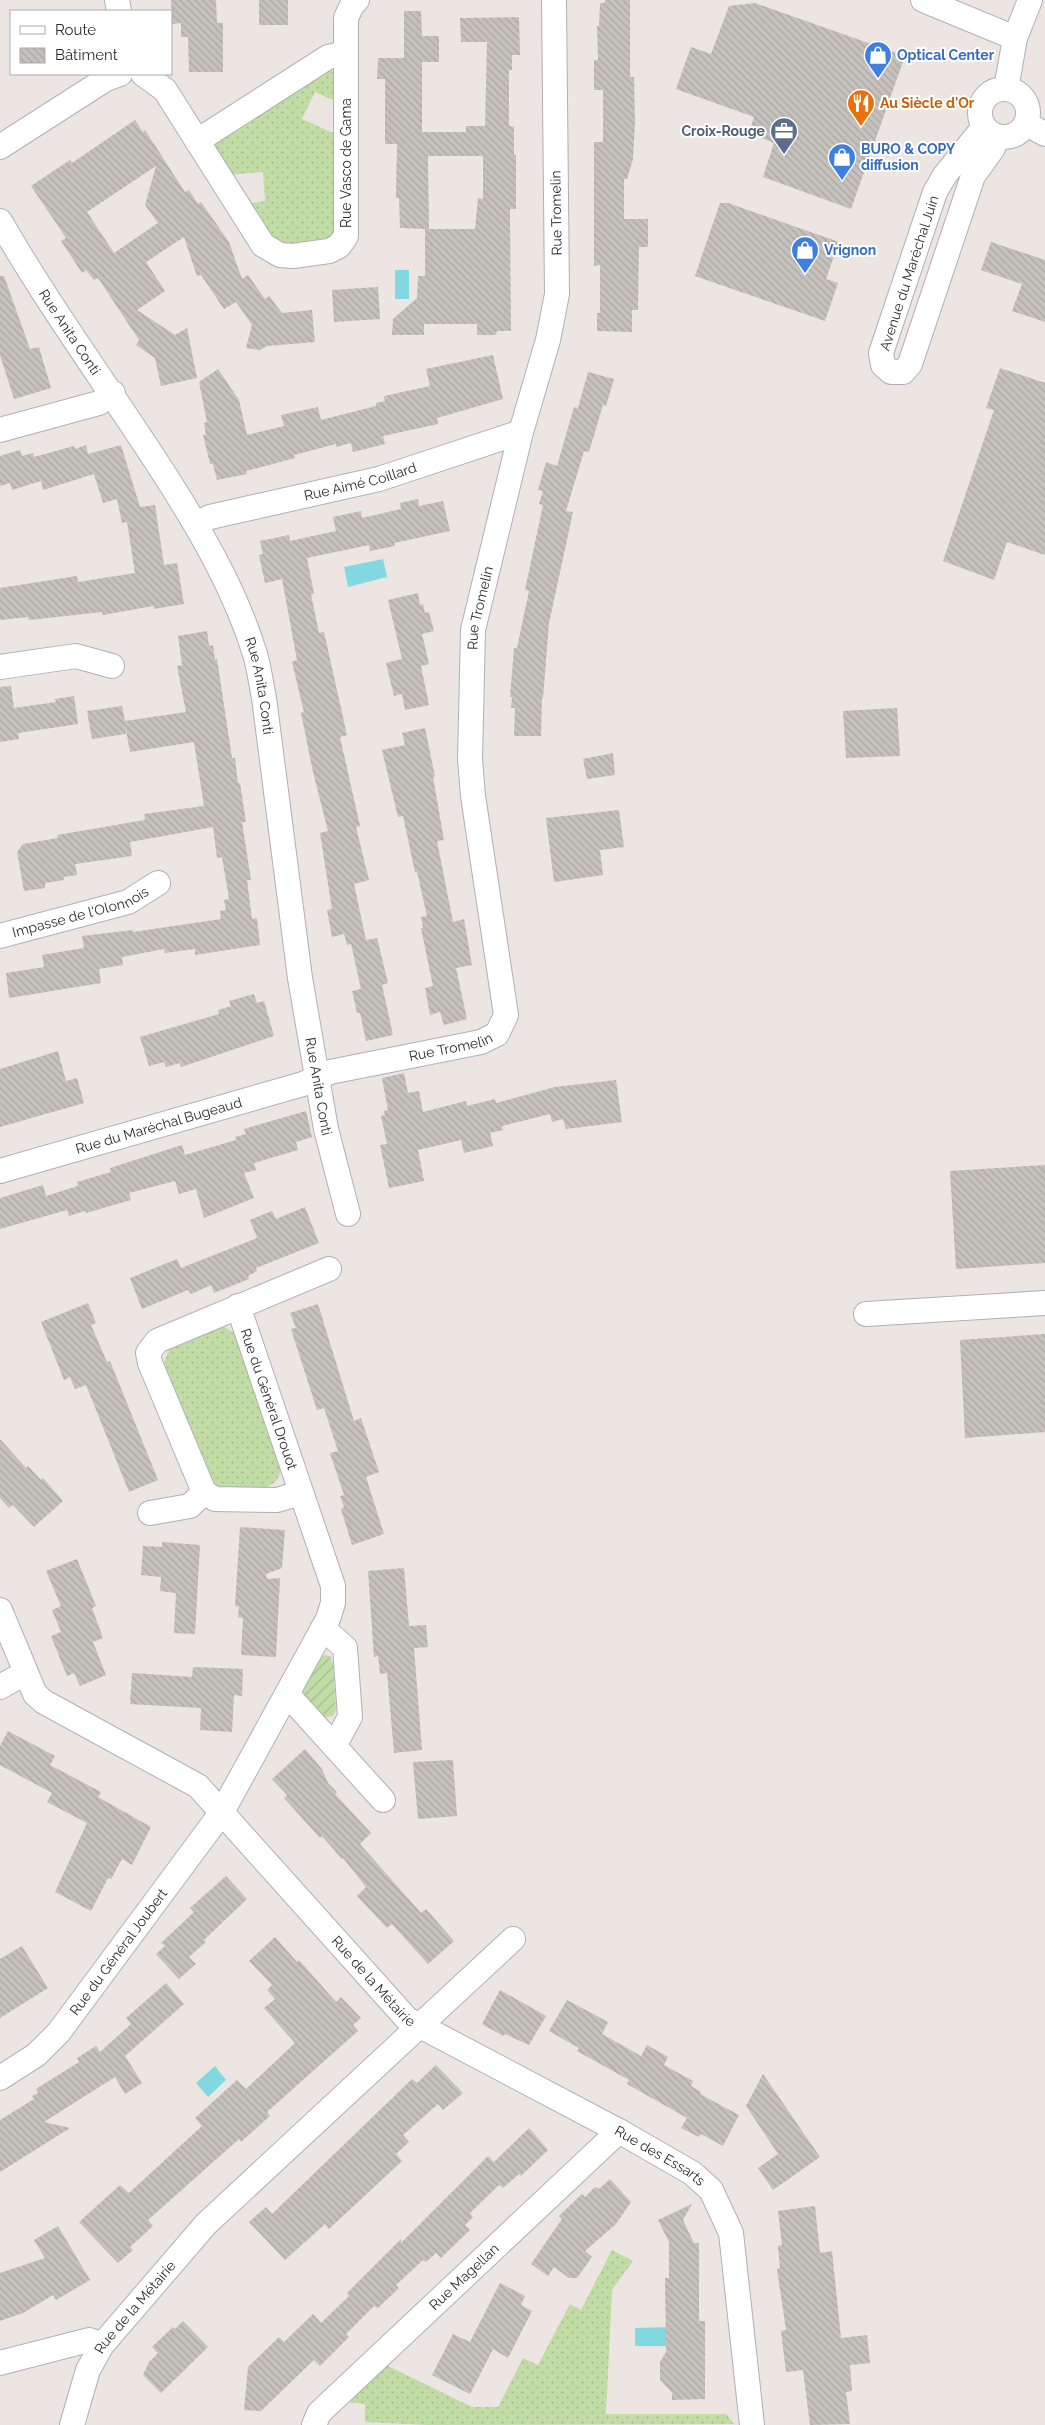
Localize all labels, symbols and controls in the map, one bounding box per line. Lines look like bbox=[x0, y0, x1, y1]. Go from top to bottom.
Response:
legend bbox=[10, 10, 172, 75]
text: Route bbox=[55, 21, 96, 39]
shop icon: Optical Center bbox=[863, 40, 893, 79]
text: Bâtiment bbox=[55, 46, 118, 64]
place label: Optical Center bbox=[897, 47, 995, 63]
restaurant icon: Au Siècle d'Or bbox=[846, 88, 876, 127]
place label: Au Siècle d'Or bbox=[880, 95, 975, 111]
street label: Rue Vasco de Gama bbox=[338, 98, 354, 228]
office icon: Croix-Rouge bbox=[769, 116, 799, 155]
place label: Croix-Rouge bbox=[681, 123, 766, 139]
place label: BURO & COPY diffusion bbox=[861, 141, 956, 173]
shop icon: BURO & COPY diffusion bbox=[827, 142, 857, 181]
street label: Rue Tromelin bbox=[547, 170, 565, 256]
street label: Avenue du Maréchal Juin bbox=[876, 193, 942, 353]
shop icon: Vrignon bbox=[790, 235, 820, 274]
place label: Vrignon bbox=[824, 242, 876, 258]
street label: Rue Anita Conti bbox=[36, 286, 104, 378]
street label: Rue Aimé Coillard bbox=[302, 459, 418, 504]
street label: Rue Tromelin bbox=[465, 565, 496, 650]
street label: Rue Anita Conti bbox=[242, 635, 277, 735]
street label: Impasse de l'Olonnois bbox=[10, 883, 152, 940]
street label: Rue Tromelin bbox=[407, 1030, 495, 1064]
street label: Rue Anita Conti bbox=[302, 1036, 335, 1137]
street label: Rue du Maréchal Bugeaud bbox=[74, 1094, 244, 1157]
street label: Rue du Général Drouot bbox=[237, 1326, 301, 1472]
street label: Rue du Général Joubert bbox=[66, 1885, 171, 2018]
street label: Rue de la Métairie bbox=[328, 1933, 418, 2030]
street label: Rue des Essarts bbox=[612, 2122, 709, 2189]
street label: Rue Magellan bbox=[426, 2240, 502, 2313]
street label: Rue de la Métairie bbox=[91, 2258, 179, 2356]

